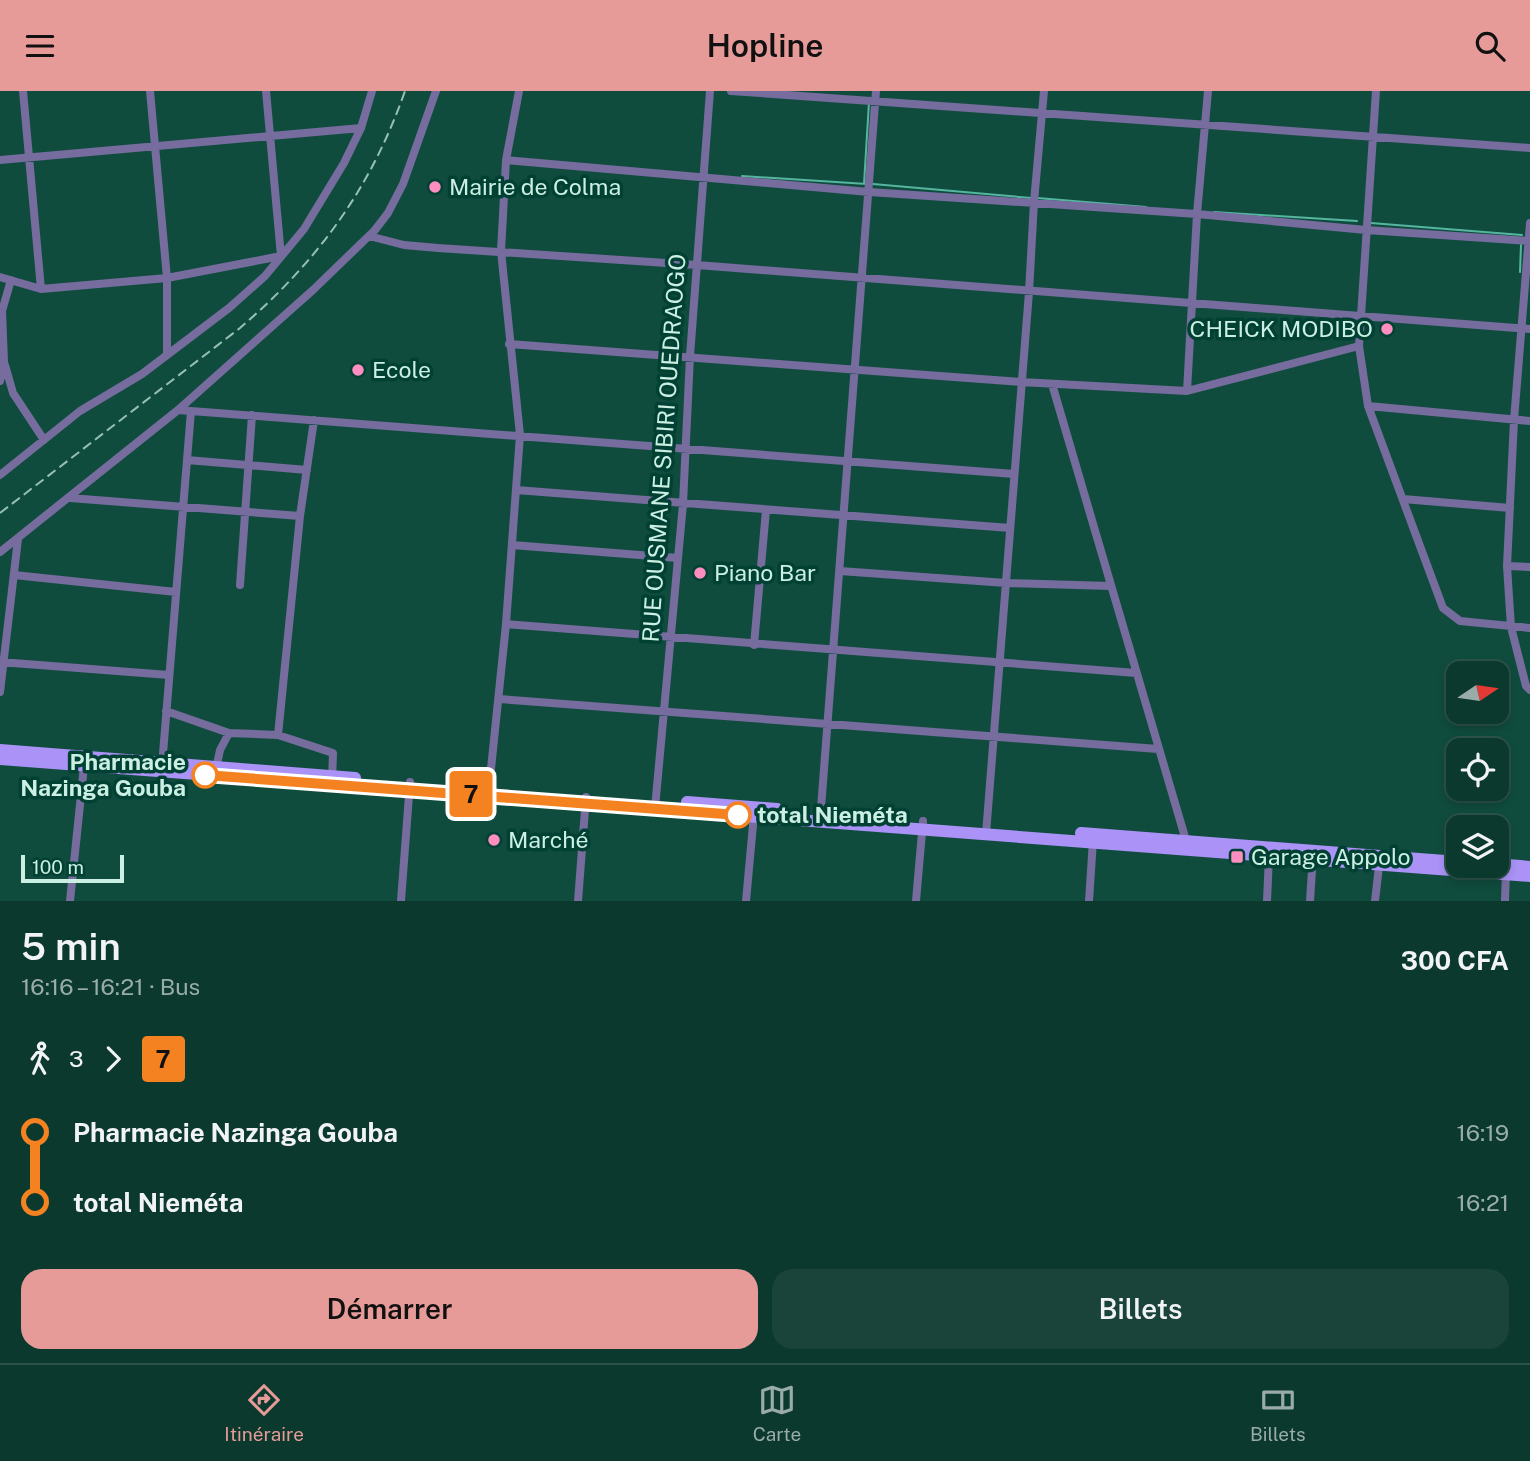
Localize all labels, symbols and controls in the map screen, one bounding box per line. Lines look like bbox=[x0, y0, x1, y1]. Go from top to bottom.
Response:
icon: menu bbox=[21, 27, 59, 65]
text: Hopline bbox=[706, 27, 824, 64]
icon: search bbox=[1471, 27, 1509, 65]
place label: Mairie de Colma bbox=[449, 173, 621, 200]
marker: Mairie de Colma bbox=[427, 179, 443, 195]
street label: RUE OUSMANE SIBIRI OUEDRAOGO bbox=[636, 253, 691, 643]
place label: CHEICK MODIBO bbox=[1190, 315, 1373, 342]
marker: CHEICK MODIBO bbox=[1379, 321, 1395, 337]
place label: Ecole bbox=[372, 356, 431, 383]
marker: Ecole bbox=[350, 362, 366, 378]
place label: Piano Bar bbox=[714, 559, 816, 586]
marker: Piano Bar bbox=[692, 565, 708, 581]
north arrow bbox=[1446, 661, 1508, 725]
map controls bbox=[1446, 661, 1509, 878]
button: locate bbox=[1446, 738, 1509, 801]
place label: Pharmacie Nazinga Gouba bbox=[20, 748, 186, 801]
marker: Pharmacie Nazinga Gouba bbox=[192, 762, 218, 788]
line badge: 7 bbox=[448, 771, 494, 817]
text: 7 bbox=[463, 780, 479, 808]
place label: total Nieméta bbox=[757, 801, 908, 828]
marker: total Nieméta bbox=[725, 802, 751, 828]
button: layers bbox=[1446, 815, 1509, 878]
place label: Marché bbox=[508, 826, 588, 853]
marker: Marché bbox=[486, 832, 502, 848]
place label: Garage Appolo bbox=[1251, 843, 1410, 870]
marker: Garage Appolo bbox=[1229, 849, 1245, 865]
scale bar bbox=[21, 852, 124, 884]
text: 100 m bbox=[32, 856, 84, 878]
text: 5 min bbox=[21, 924, 121, 969]
text: 300 CFA bbox=[1401, 945, 1509, 976]
text: 16:16 – 16:21 · Bus bbox=[21, 973, 200, 1000]
icon: walk bbox=[21, 1040, 59, 1078]
icon: forward bbox=[94, 1040, 132, 1078]
text: 3 bbox=[69, 1045, 84, 1072]
text: 7 bbox=[156, 1045, 171, 1073]
text: Pharmacie Nazinga Gouba bbox=[73, 1117, 398, 1148]
text: 16:19 bbox=[1456, 1119, 1509, 1146]
text: total Nieméta bbox=[73, 1187, 244, 1218]
text: 16:21 bbox=[1457, 1189, 1509, 1216]
button: Démarrer bbox=[21, 1269, 758, 1349]
button: Billets bbox=[772, 1269, 1509, 1349]
tab: Itinéraire bbox=[224, 1381, 304, 1445]
tab: Carte bbox=[753, 1381, 801, 1445]
tab: Billets bbox=[1250, 1381, 1306, 1445]

